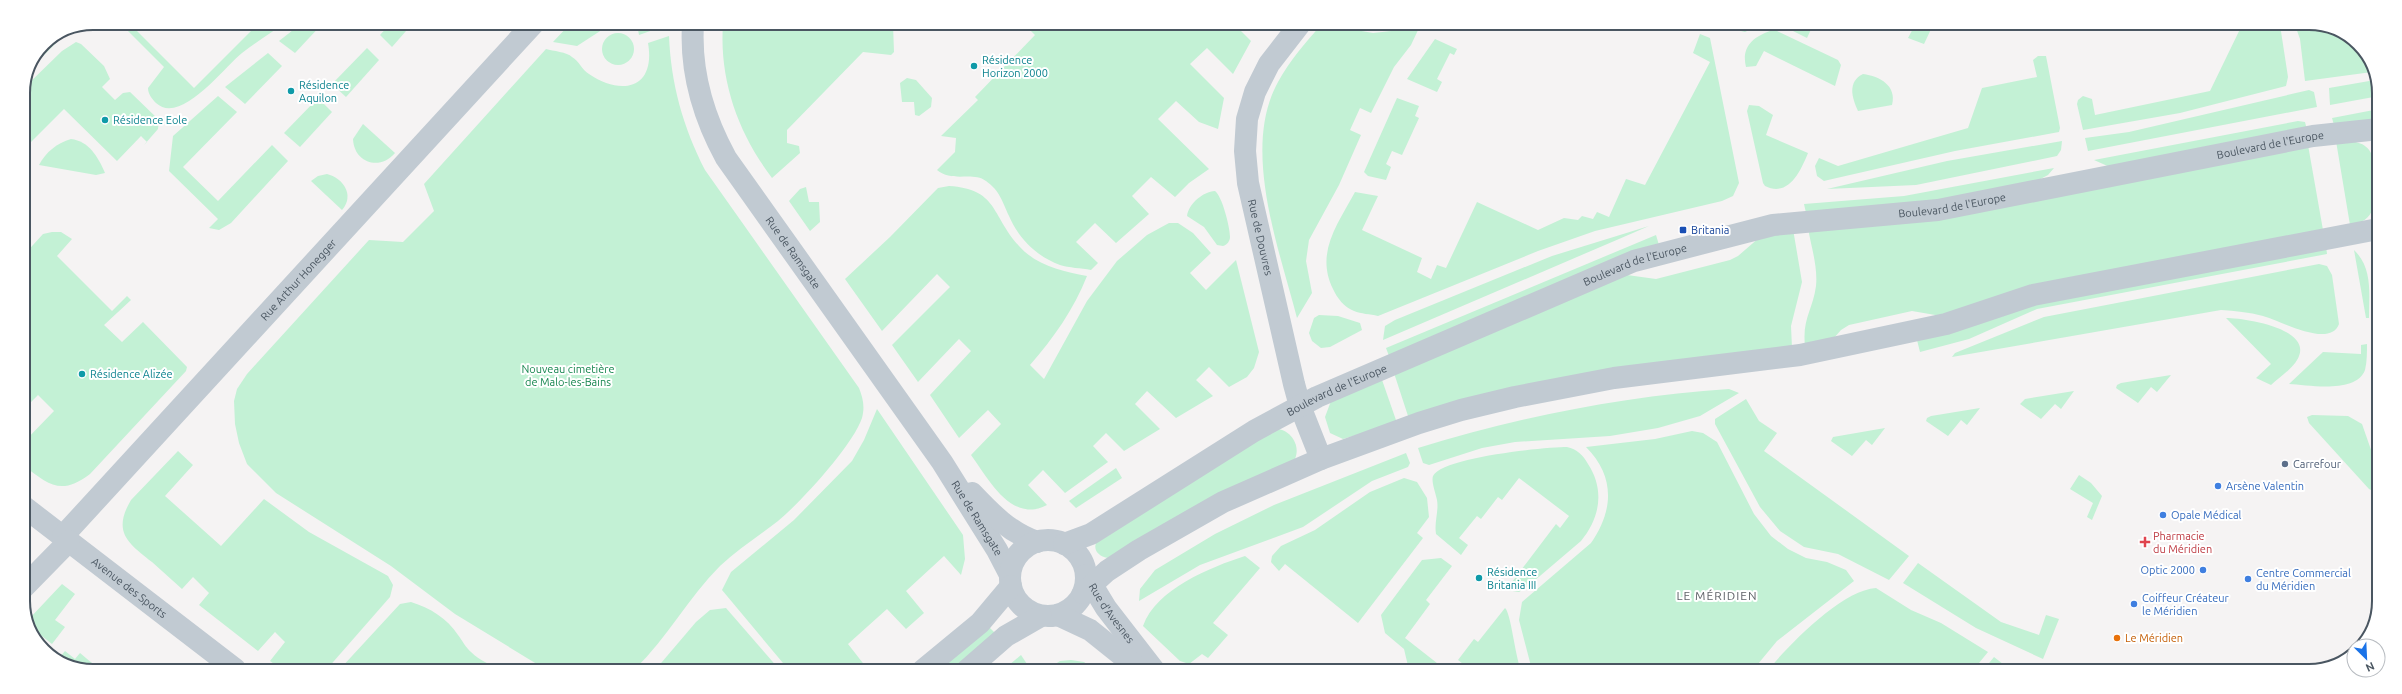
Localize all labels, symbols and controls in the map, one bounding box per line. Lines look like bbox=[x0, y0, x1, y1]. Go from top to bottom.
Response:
place label: Résidence Horizon 2000 bbox=[982, 54, 1048, 79]
marker: Résidence Horizon 2000 bbox=[969, 61, 979, 71]
place label: Résidence Aquilon bbox=[299, 79, 349, 104]
marker: Résidence Aquilon bbox=[286, 86, 296, 96]
place label: Résidence Eole bbox=[113, 114, 187, 126]
marker: Résidence Eole bbox=[100, 115, 110, 125]
street label: Boulevard de l'Europe bbox=[2216, 129, 2324, 161]
street label: Boulevard de l'Europe bbox=[1898, 191, 2007, 220]
street label: Rue de Douvres bbox=[1246, 198, 1275, 277]
street label: Rue de Ramsgate bbox=[763, 214, 823, 291]
place label: Britania bbox=[1691, 224, 1729, 236]
marker: Britania bbox=[1678, 225, 1688, 235]
street label: Rue Arthur Honegger bbox=[258, 236, 339, 323]
street label: Boulevard de l'Europe bbox=[1581, 242, 1688, 288]
street label: Boulevard de l'Europe bbox=[1285, 362, 1389, 418]
park label: Nouveau cimetière de Malo-les-Bains bbox=[521, 363, 615, 388]
place label: Résidence Alizée bbox=[90, 368, 173, 380]
marker: Résidence Alizée bbox=[77, 369, 87, 379]
place label: Carrefour bbox=[2293, 458, 2342, 470]
marker: Carrefour bbox=[2280, 459, 2290, 469]
street label: Rue de Ramsgate bbox=[949, 479, 1005, 558]
place label: Arsène Valentin bbox=[2226, 480, 2304, 492]
marker: Arsène Valentin bbox=[2213, 481, 2223, 491]
place label: Opale Médical bbox=[2171, 509, 2242, 521]
marker: Opale Médical bbox=[2158, 510, 2168, 520]
place label: Pharmacie du Méridien bbox=[2153, 530, 2212, 555]
marker: Pharmacie du Méridien bbox=[2140, 537, 2150, 547]
street label: Avenue des Sports bbox=[89, 555, 169, 620]
place label: Optic 2000 bbox=[2141, 564, 2195, 576]
marker: Optic 2000 bbox=[2198, 565, 2208, 575]
place label: Résidence Britania III bbox=[1487, 566, 1537, 591]
place label: Centre Commercial du Méridien bbox=[2256, 567, 2351, 592]
marker: Résidence Britania III bbox=[1474, 573, 1484, 583]
marker: Centre Commercial du Méridien bbox=[2243, 574, 2253, 584]
street label: Rue d'Avesnes bbox=[1086, 581, 1137, 646]
district label: LE MÉRIDIEN bbox=[1676, 589, 1758, 602]
place label: Coiffeur Créateur le Méridien bbox=[2142, 592, 2230, 617]
marker: Coiffeur Créateur le Méridien bbox=[2129, 599, 2139, 609]
place label: Le Méridien bbox=[2125, 632, 2183, 644]
marker: Le Méridien bbox=[2112, 633, 2122, 643]
north arrow bbox=[2346, 638, 2386, 678]
text: N bbox=[2364, 660, 2376, 674]

